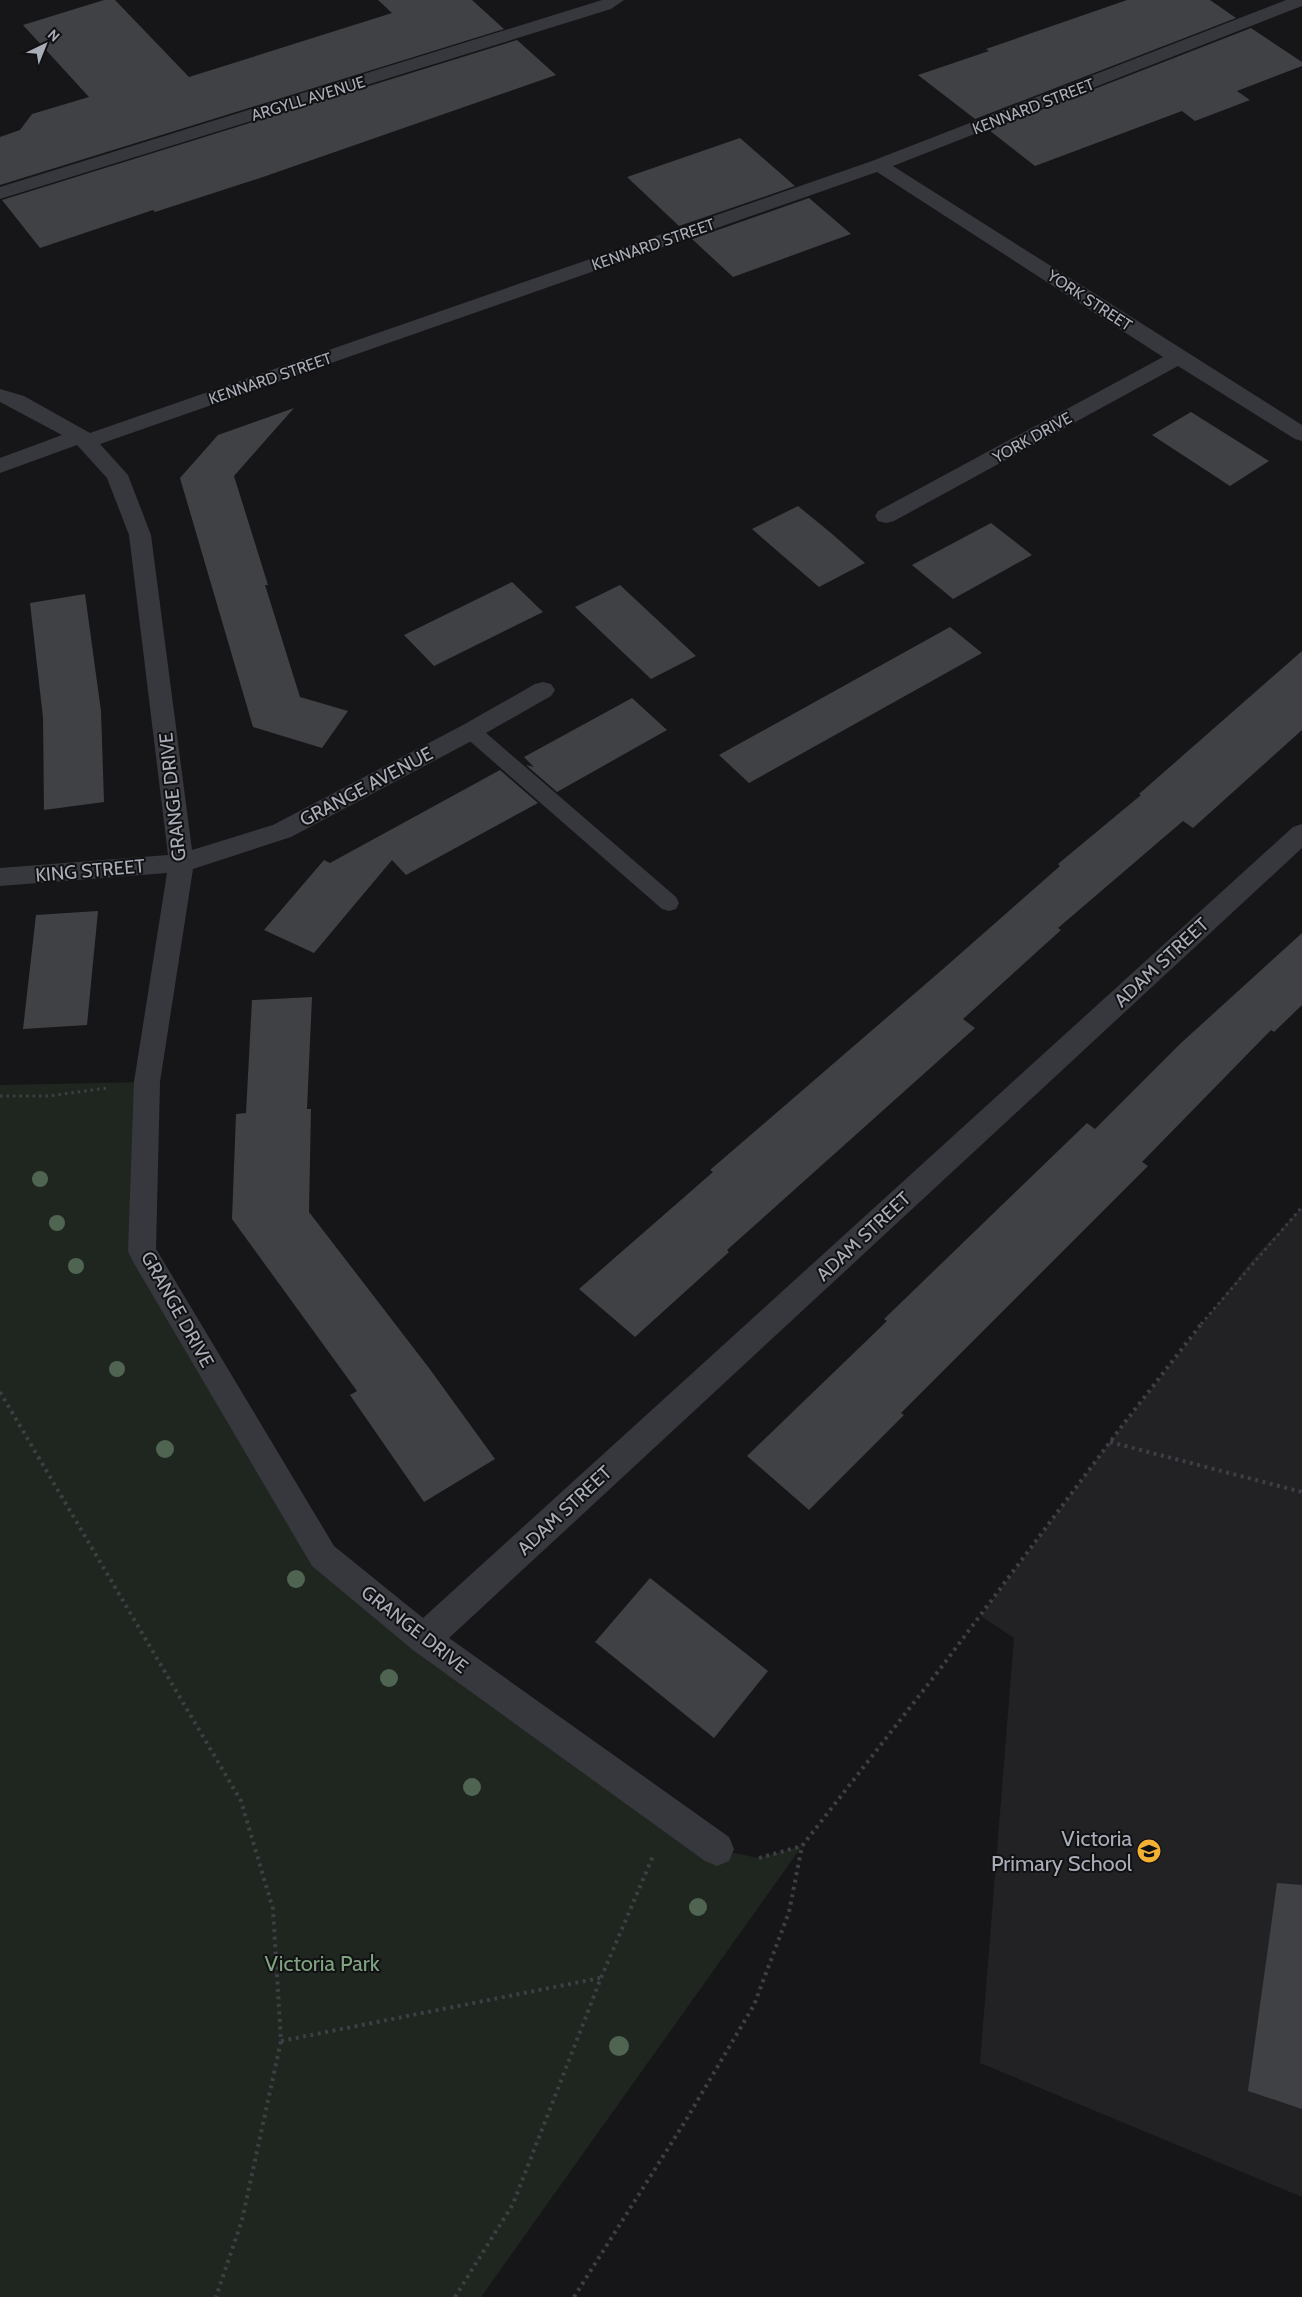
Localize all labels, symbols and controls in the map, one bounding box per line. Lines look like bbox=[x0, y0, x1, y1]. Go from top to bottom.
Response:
north arrow bbox=[20, 20, 70, 70]
text: N bbox=[44, 26, 64, 45]
street label: ARGYLL AVENUE bbox=[249, 72, 368, 125]
street label: KENNARD STREET bbox=[970, 74, 1097, 138]
street label: KENNARD STREET bbox=[589, 214, 718, 274]
street label: YORK STREET bbox=[1043, 265, 1136, 335]
street label: KENNARD STREET bbox=[206, 348, 335, 408]
street label: YORK DRIVE bbox=[989, 408, 1075, 467]
street label: GRANGE DRIVE bbox=[154, 732, 191, 862]
street label: GRANGE AVENUE bbox=[296, 742, 437, 831]
street label: KING STREET bbox=[34, 854, 146, 887]
street label: ADAM STREET bbox=[1109, 913, 1213, 1012]
street label: ADAM STREET bbox=[811, 1187, 915, 1286]
street label: GRANGE DRIVE bbox=[136, 1247, 219, 1371]
street label: ADAM STREET bbox=[512, 1461, 616, 1560]
street label: GRANGE DRIVE bbox=[357, 1581, 473, 1678]
place label: Victoria Primary School bbox=[991, 1825, 1133, 1877]
school or university icon: Victoria Primary School bbox=[1136, 1838, 1162, 1864]
park label: Victoria Park bbox=[264, 1950, 380, 1977]

